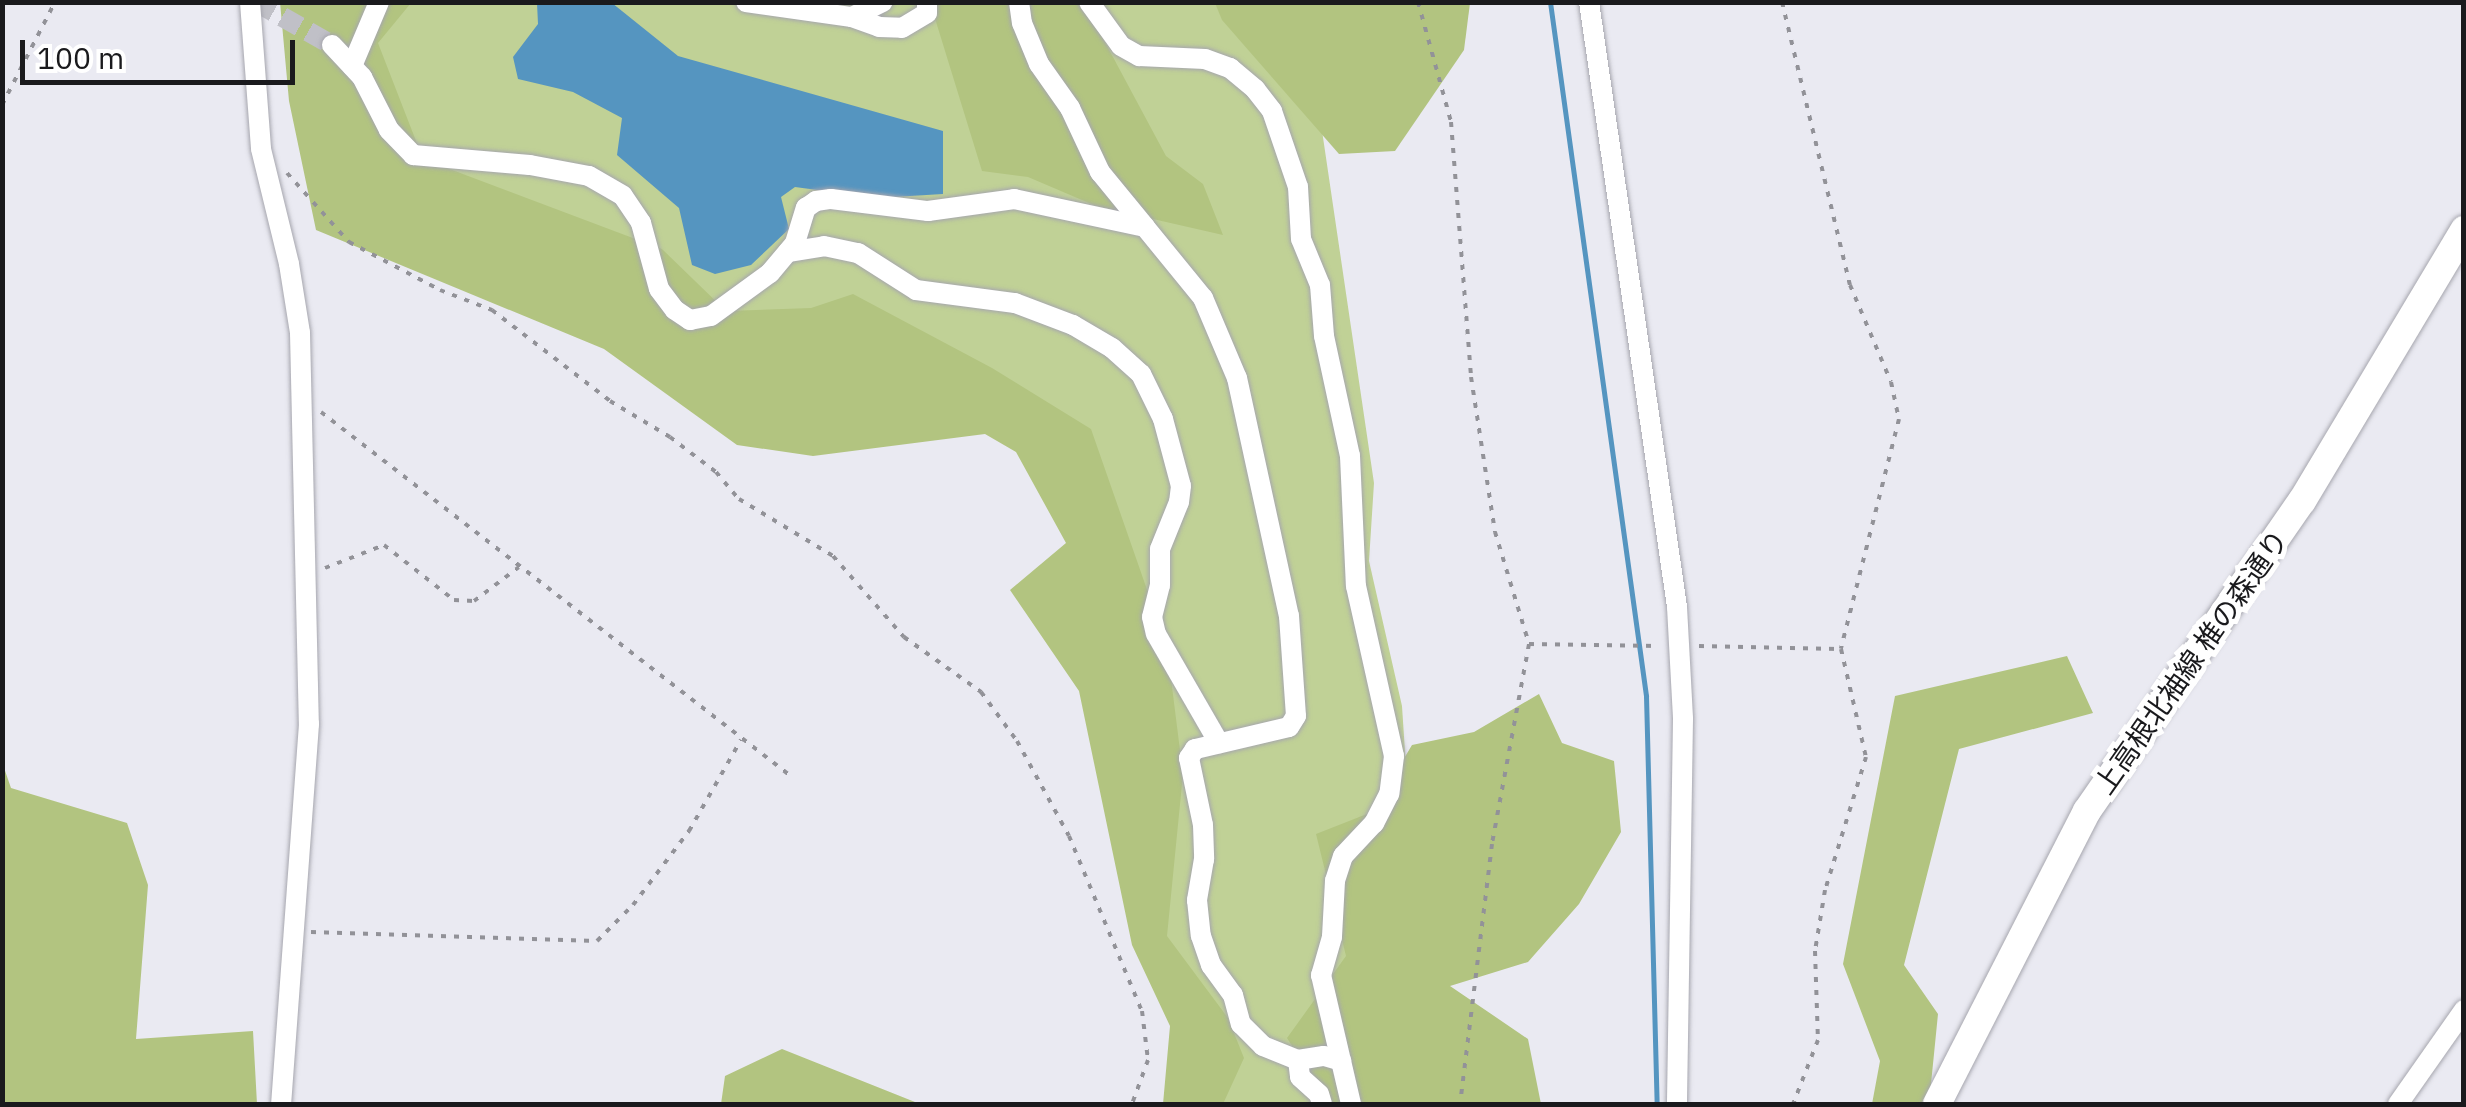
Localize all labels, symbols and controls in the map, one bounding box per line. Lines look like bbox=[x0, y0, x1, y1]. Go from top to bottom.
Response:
scale bar bbox=[25, 20, 300, 82]
text: 100 m bbox=[37, 38, 124, 77]
street label: 上高根北袖線 椎の森通り bbox=[2087, 524, 2295, 800]

